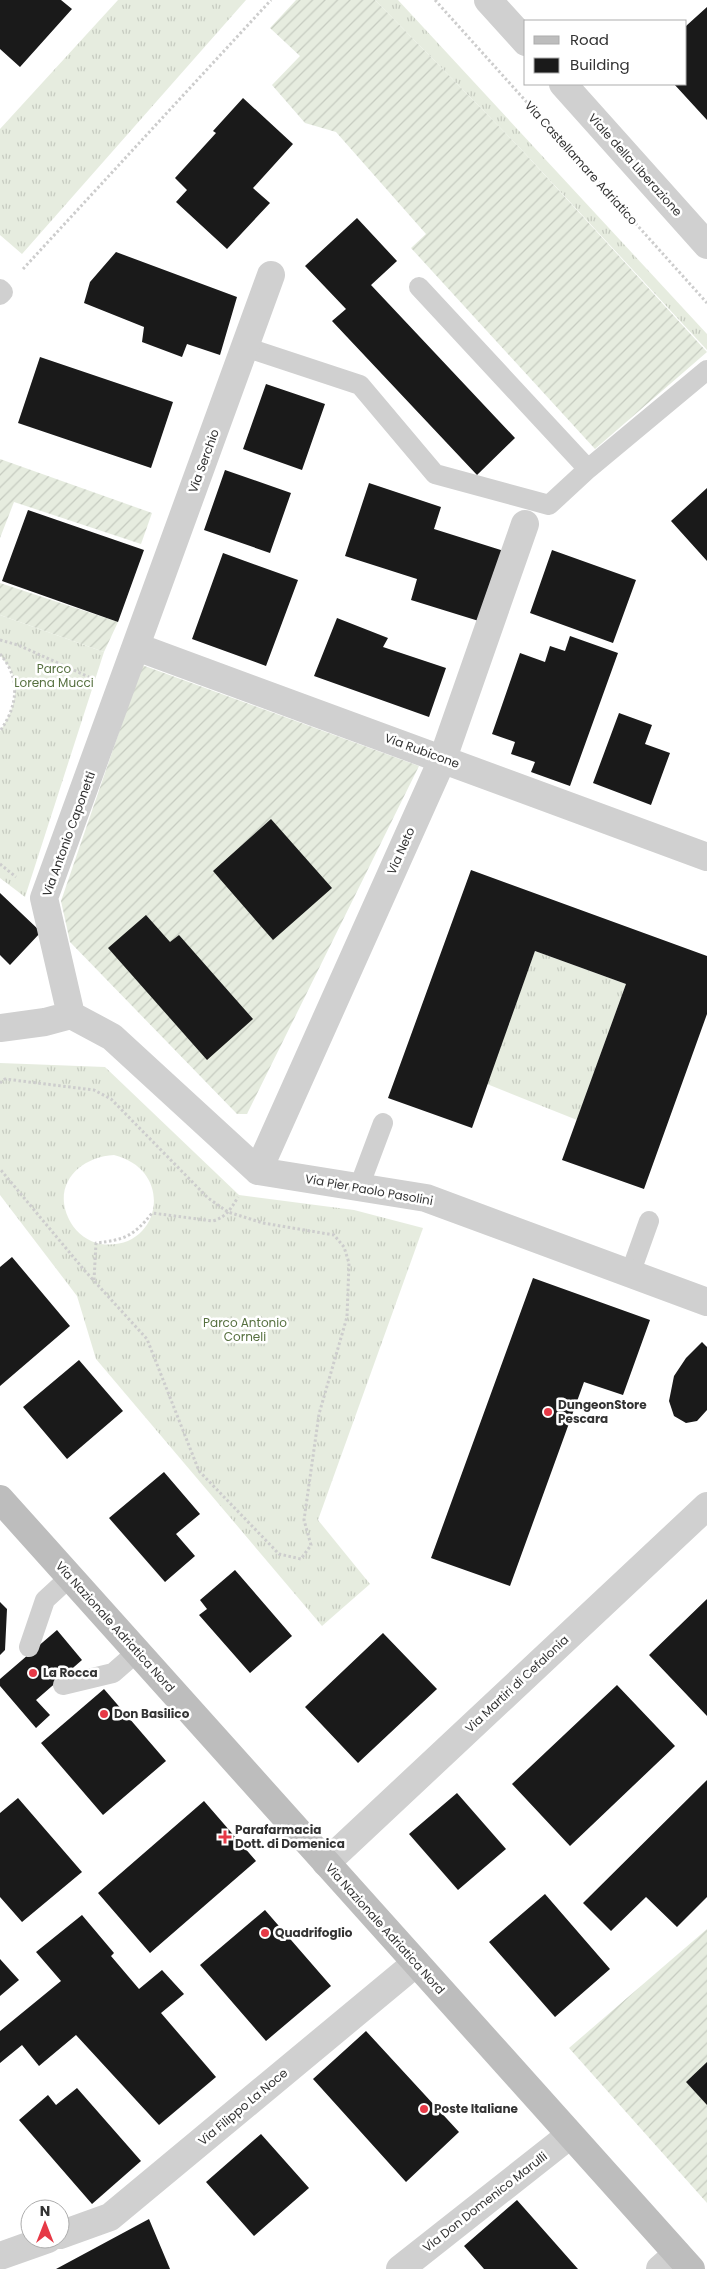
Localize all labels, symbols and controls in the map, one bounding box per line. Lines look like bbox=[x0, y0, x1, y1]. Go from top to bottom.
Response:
legend bbox=[524, 20, 687, 85]
text: Road bbox=[570, 29, 609, 50]
text: Building bbox=[570, 54, 630, 75]
street label: Via Castellamare Adriatico bbox=[521, 97, 642, 229]
street label: Viale della Liberazione bbox=[585, 110, 686, 220]
street label: Via Serchio bbox=[184, 426, 223, 495]
park label: Parco Lorena Mucci bbox=[14, 660, 94, 691]
street label: Via Rubicone bbox=[382, 729, 462, 772]
street label: Via Antonio Caponetti bbox=[38, 769, 99, 899]
street label: Via Neto bbox=[383, 824, 419, 877]
street label: Via Pier Paolo Pasolini bbox=[304, 1170, 434, 1209]
park label: Parco Antonio Corneli bbox=[203, 1314, 287, 1345]
place label: DungeonStore Pescara bbox=[558, 1396, 647, 1427]
marker: DungeonStore Pescara bbox=[542, 1406, 554, 1418]
street label: Via Nazionale Adriatica Nord bbox=[52, 1558, 179, 1696]
street label: Via Martiri di Cefalonia bbox=[461, 1631, 572, 1736]
place label: La Rocca bbox=[43, 1664, 98, 1681]
marker: La Rocca bbox=[27, 1667, 39, 1679]
place label: Don Basilico bbox=[114, 1705, 190, 1722]
marker: Don Basilico bbox=[98, 1708, 110, 1720]
place label: Parafarmacia Dott. di Domenica bbox=[235, 1821, 345, 1852]
marker: Parafarmacia Dott. di Domenica bbox=[219, 1831, 231, 1843]
street label: Via Nazionale Adriatica Nord bbox=[322, 1860, 449, 1998]
place label: Quadrifoglio bbox=[275, 1924, 353, 1941]
marker: Quadrifoglio bbox=[259, 1927, 271, 1939]
street label: Via Filippo La Noce bbox=[194, 2064, 291, 2149]
place label: Poste Italiane bbox=[434, 2100, 519, 2117]
marker: Poste Italiane bbox=[418, 2103, 430, 2115]
street label: Via Don Domenico Marulli bbox=[419, 2148, 550, 2256]
north arrow bbox=[20, 2199, 70, 2249]
text: N bbox=[40, 2201, 50, 2221]

